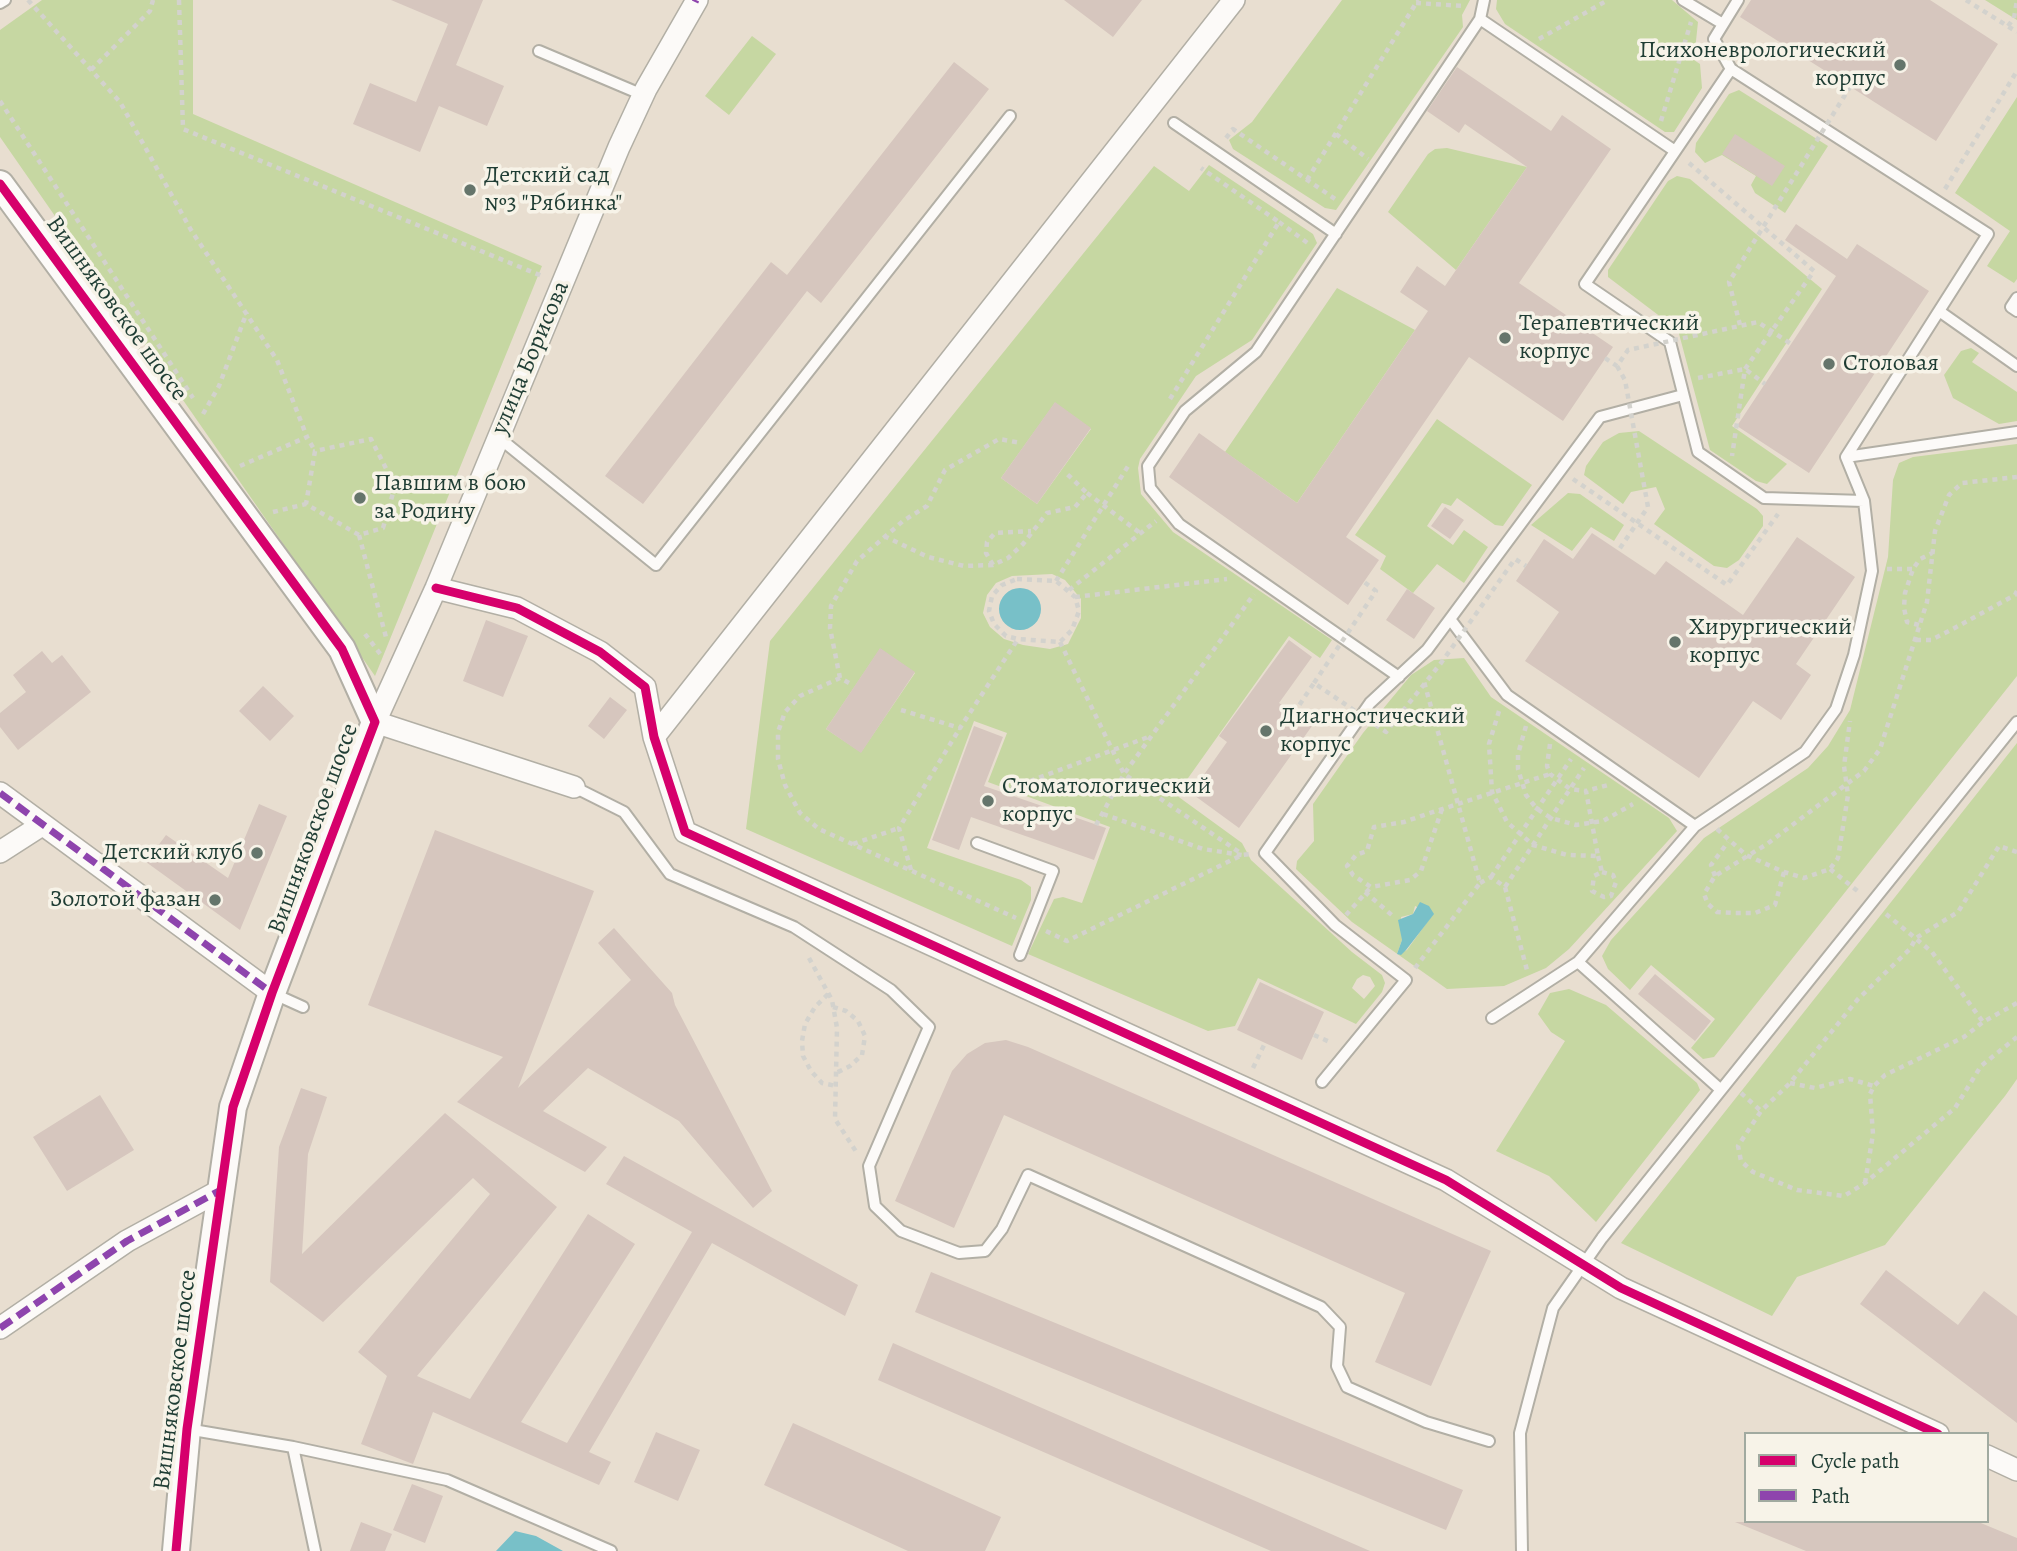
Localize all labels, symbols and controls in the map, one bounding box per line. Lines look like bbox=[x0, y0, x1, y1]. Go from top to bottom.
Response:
place label: Психоневрологический корпус bbox=[1639, 37, 1886, 93]
marker: Психоневрологический корпус bbox=[1892, 57, 1908, 73]
place label: Детский сад №3 "Рябинка" bbox=[484, 162, 622, 218]
marker: Детский сад №3 "Рябинка" bbox=[462, 182, 478, 198]
street label: Вишняковское шоссе bbox=[39, 211, 193, 407]
street label: улица Борисова bbox=[486, 277, 576, 439]
place label: Терапевтический корпус bbox=[1519, 310, 1699, 366]
marker: Терапевтический корпус bbox=[1497, 330, 1513, 346]
place label: Столовая bbox=[1843, 350, 1939, 378]
marker: Столовая bbox=[1821, 356, 1837, 372]
place label: Павшим в бою за Родину bbox=[374, 470, 526, 526]
marker: Павшим в бою за Родину bbox=[352, 490, 368, 506]
place label: Хирургический корпус bbox=[1689, 614, 1852, 670]
marker: Хирургический корпус bbox=[1667, 634, 1683, 650]
place label: Диагностический корпус bbox=[1280, 703, 1465, 759]
street label: Вишняковское шоссе bbox=[263, 720, 365, 938]
marker: Диагностический корпус bbox=[1258, 723, 1274, 739]
place label: Стоматологический корпус bbox=[1002, 773, 1211, 829]
marker: Стоматологический корпус bbox=[980, 793, 996, 809]
place label: Детский клуб bbox=[102, 839, 243, 867]
marker: Детский клуб bbox=[249, 845, 265, 861]
place label: Золотой фазан bbox=[50, 886, 201, 914]
marker: Золотой фазан bbox=[207, 892, 223, 908]
street label: Вишняковское шоссе bbox=[148, 1268, 204, 1492]
legend bbox=[1744, 1432, 1989, 1523]
text: Cycle path bbox=[1811, 1447, 1900, 1475]
text: Path bbox=[1811, 1482, 1850, 1510]

